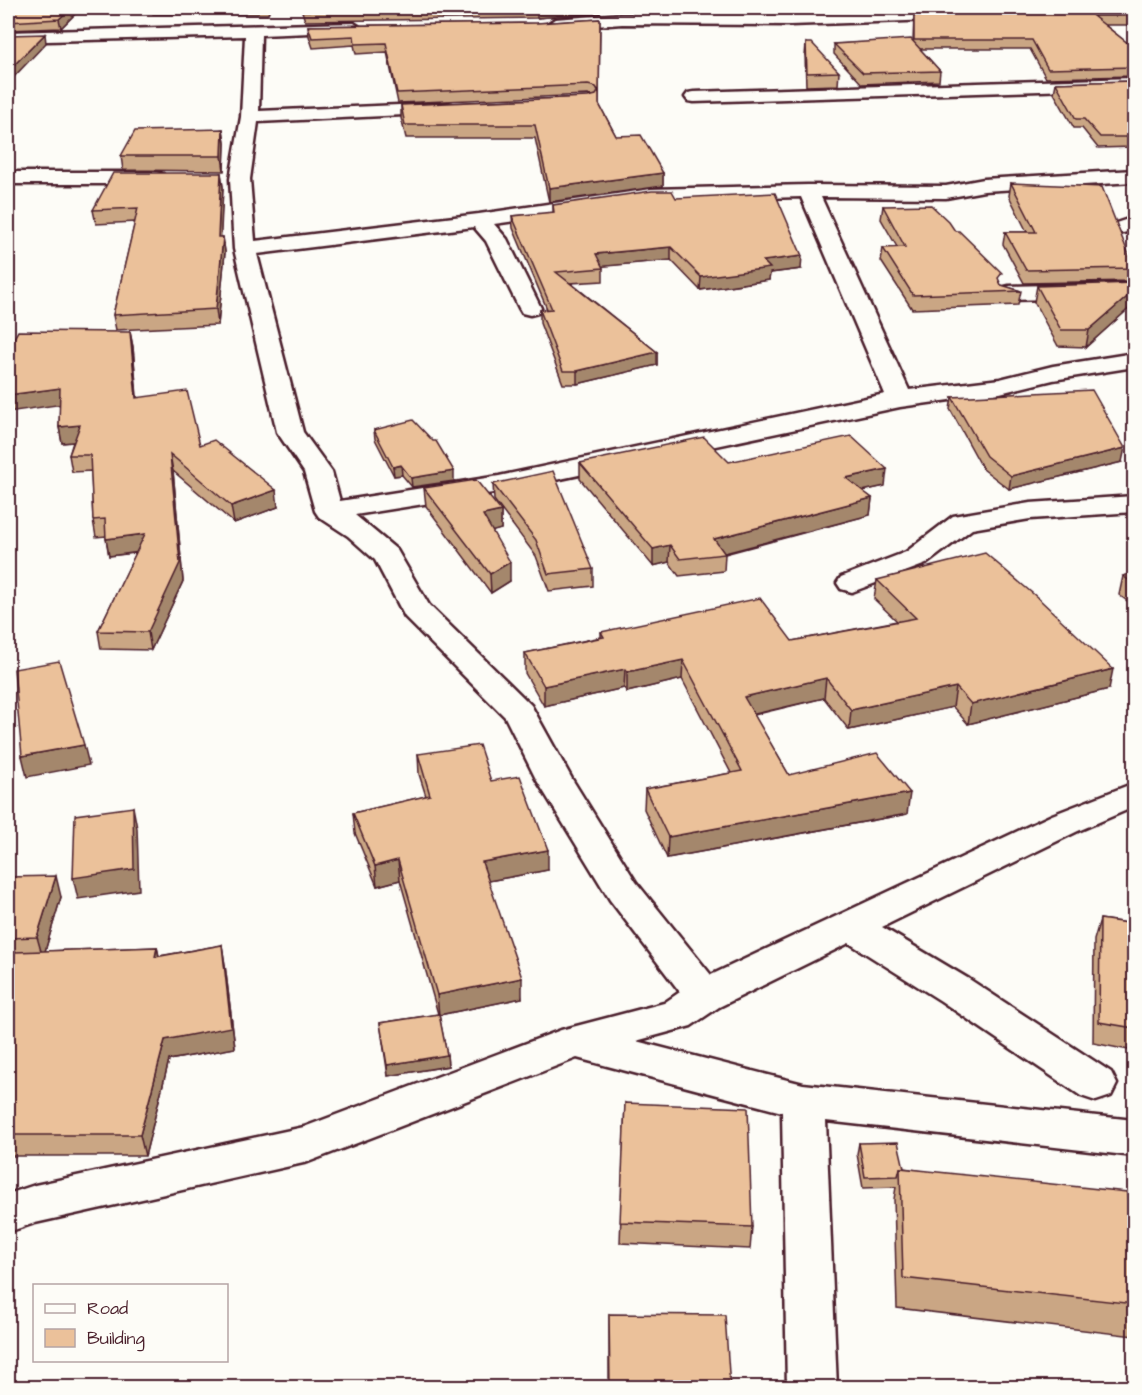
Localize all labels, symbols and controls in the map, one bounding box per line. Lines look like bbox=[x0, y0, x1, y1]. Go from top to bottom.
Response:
legend bbox=[33, 1284, 228, 1362]
text: Road bbox=[87, 1296, 128, 1321]
text: Building bbox=[87, 1326, 145, 1352]

